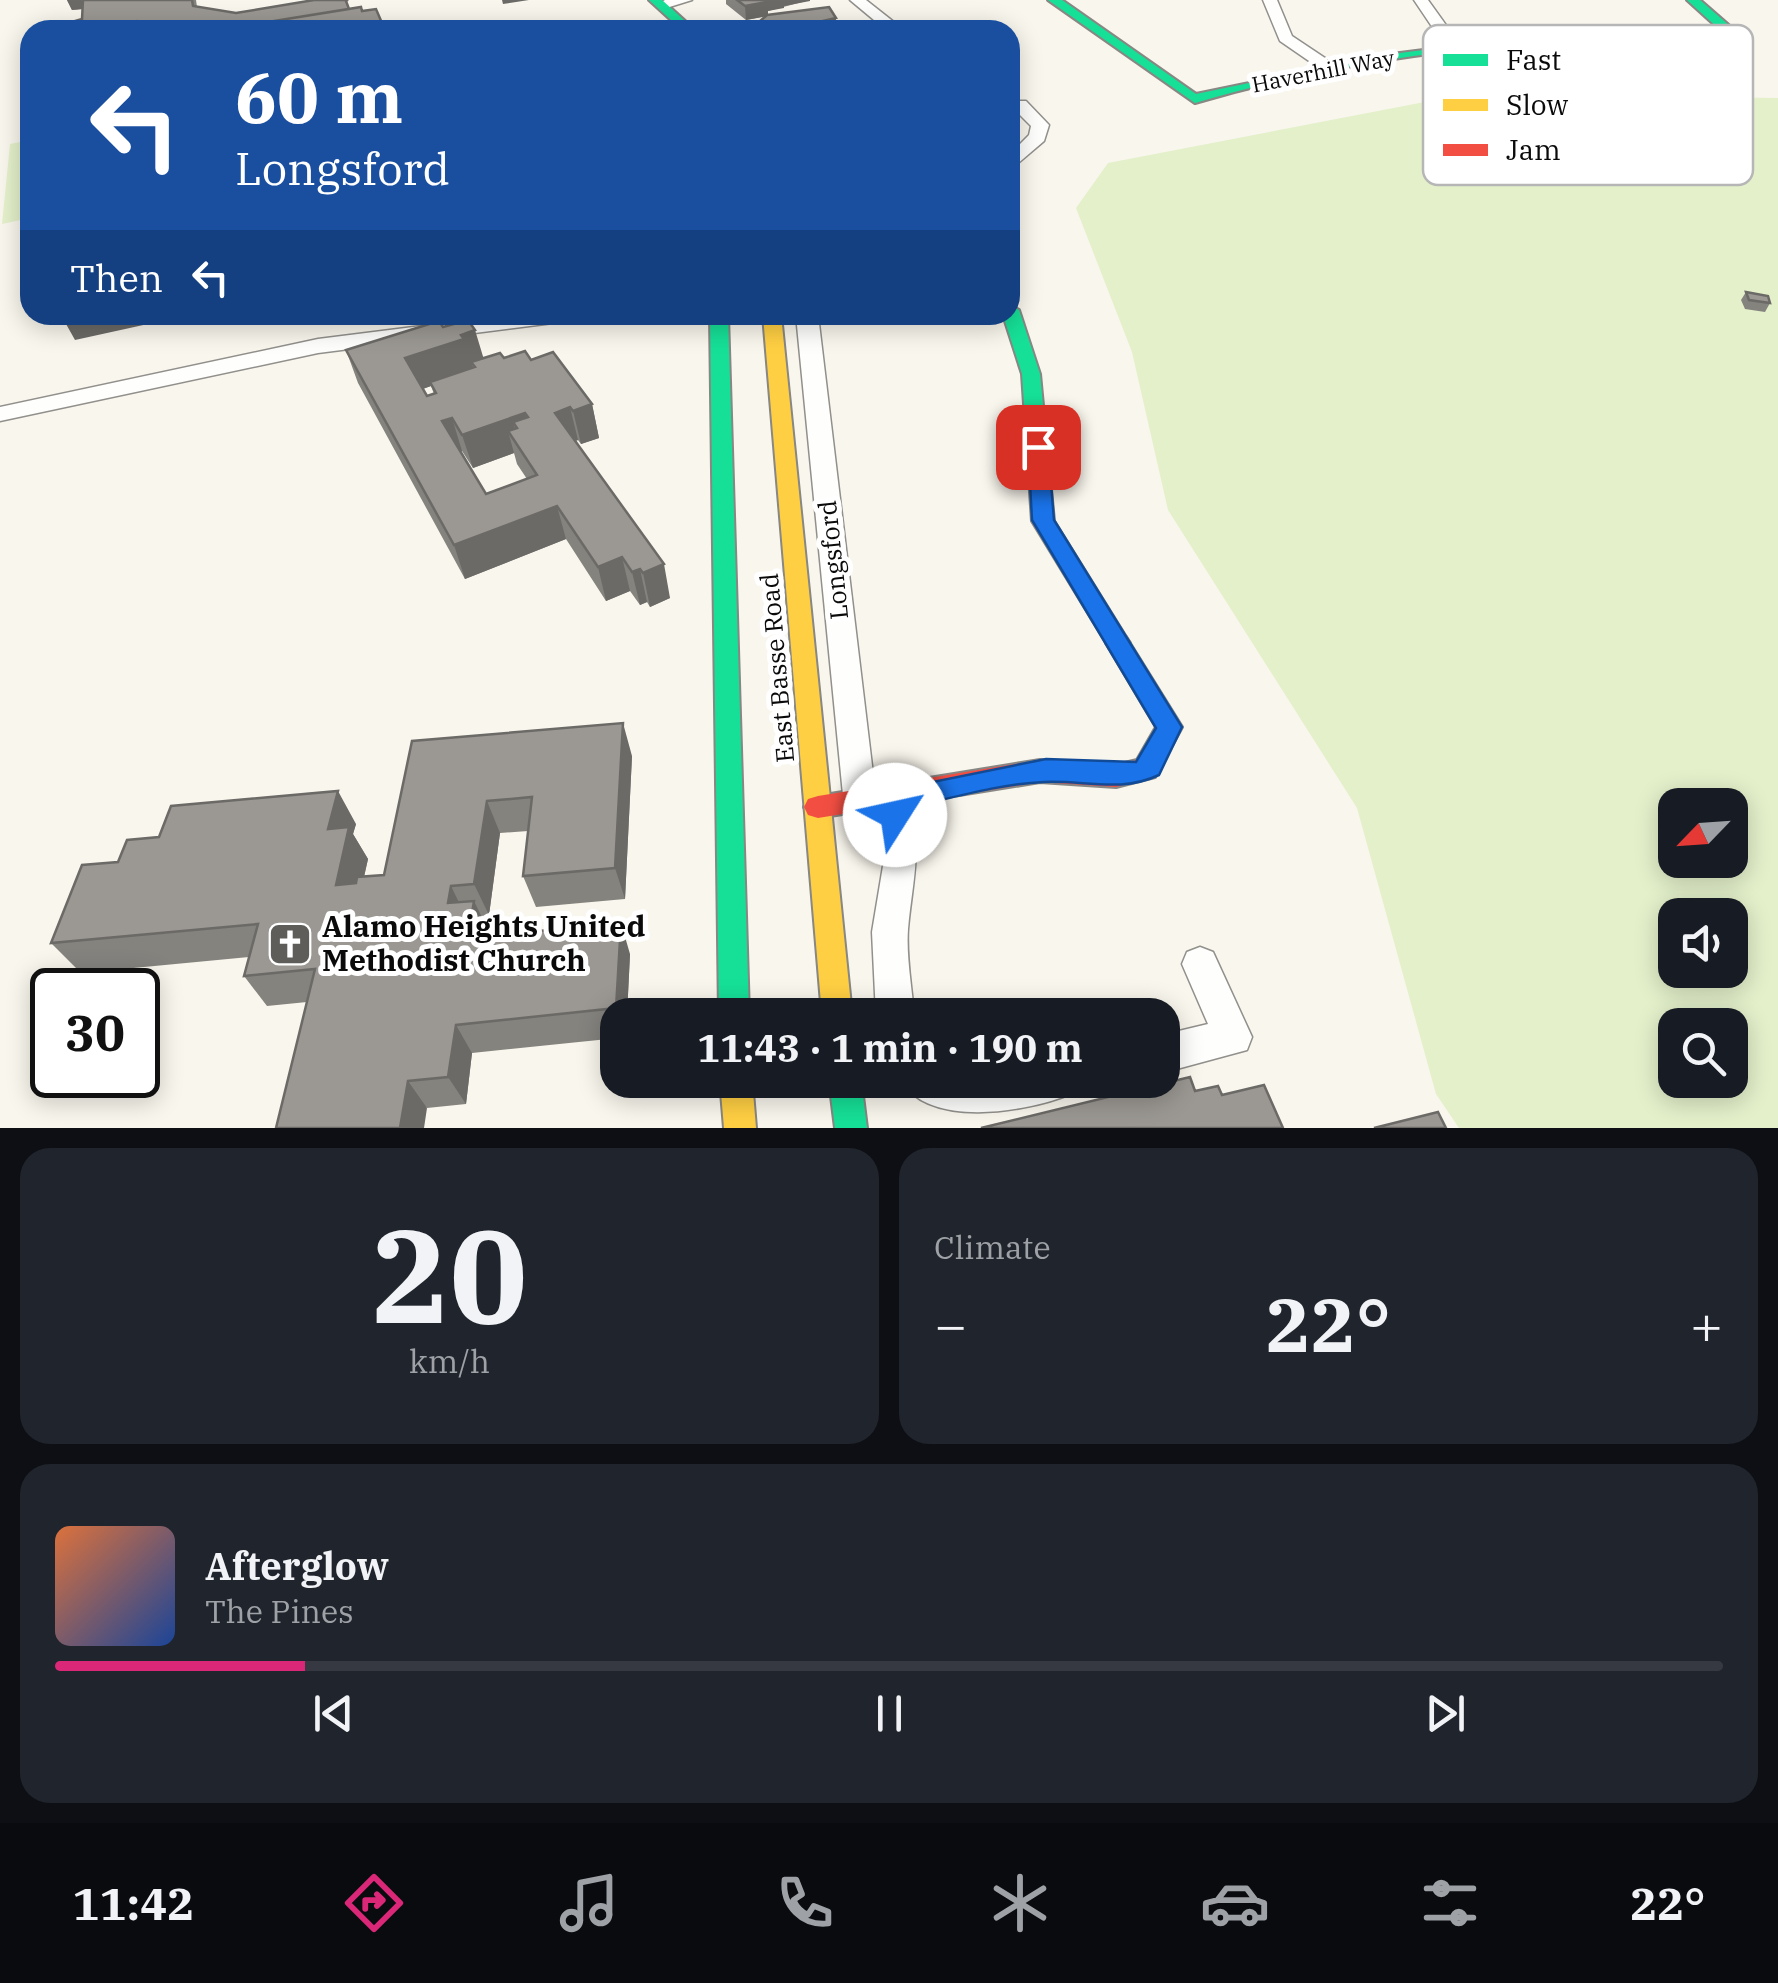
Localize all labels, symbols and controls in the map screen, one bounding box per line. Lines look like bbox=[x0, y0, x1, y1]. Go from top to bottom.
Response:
legend bbox=[1423, 25, 1753, 185]
text: Fast bbox=[1506, 41, 1561, 78]
street label: Haverhill Way bbox=[1249, 42, 1397, 99]
text: 60 m bbox=[235, 51, 403, 142]
icon: left bbox=[70, 60, 200, 190]
text: Slow bbox=[1506, 86, 1568, 123]
text: Jam bbox=[1506, 131, 1561, 168]
text: Longsford bbox=[235, 139, 450, 197]
icon: left bbox=[183, 250, 238, 305]
text: Then bbox=[70, 253, 163, 302]
pin bbox=[996, 405, 1081, 490]
icon: arrive bbox=[1011, 420, 1066, 475]
street label: Longsford bbox=[810, 499, 855, 621]
street label: East Basse Road bbox=[752, 572, 801, 764]
position arrow bbox=[843, 763, 947, 867]
north arrow bbox=[1658, 788, 1748, 878]
map controls bbox=[1658, 788, 1748, 1098]
button: sound bbox=[1658, 898, 1748, 988]
place label: Alamo Heights United Methodist Church bbox=[322, 906, 645, 979]
church icon: Alamo Heights United Methodist Church bbox=[267, 921, 313, 967]
speed limit sign: 30 bbox=[30, 968, 160, 1098]
button: search bbox=[1658, 1008, 1748, 1098]
text: 11:43 · 1 min · 190 m bbox=[697, 1023, 1083, 1072]
text: 20 bbox=[371, 1190, 528, 1359]
text: Climate bbox=[934, 1226, 1051, 1268]
text: 22° bbox=[1266, 1275, 1391, 1373]
text: − bbox=[934, 1289, 967, 1360]
text: + bbox=[1690, 1289, 1723, 1360]
text: km/h bbox=[409, 1340, 490, 1382]
text: Afterglow bbox=[205, 1541, 389, 1590]
text: The Pines bbox=[205, 1590, 354, 1632]
icon: previous bbox=[306, 1686, 361, 1741]
icon: pause bbox=[862, 1686, 917, 1741]
icon: next bbox=[1418, 1686, 1473, 1741]
icon: directions bbox=[339, 1868, 409, 1938]
icon: music bbox=[554, 1868, 624, 1938]
icon: phone bbox=[770, 1868, 840, 1938]
icon: climate bbox=[985, 1868, 1055, 1938]
icon: car bbox=[1200, 1868, 1270, 1938]
icon: filters bbox=[1415, 1868, 1485, 1938]
text: 11:42 bbox=[73, 1874, 194, 1932]
text: 22° bbox=[1630, 1874, 1705, 1932]

